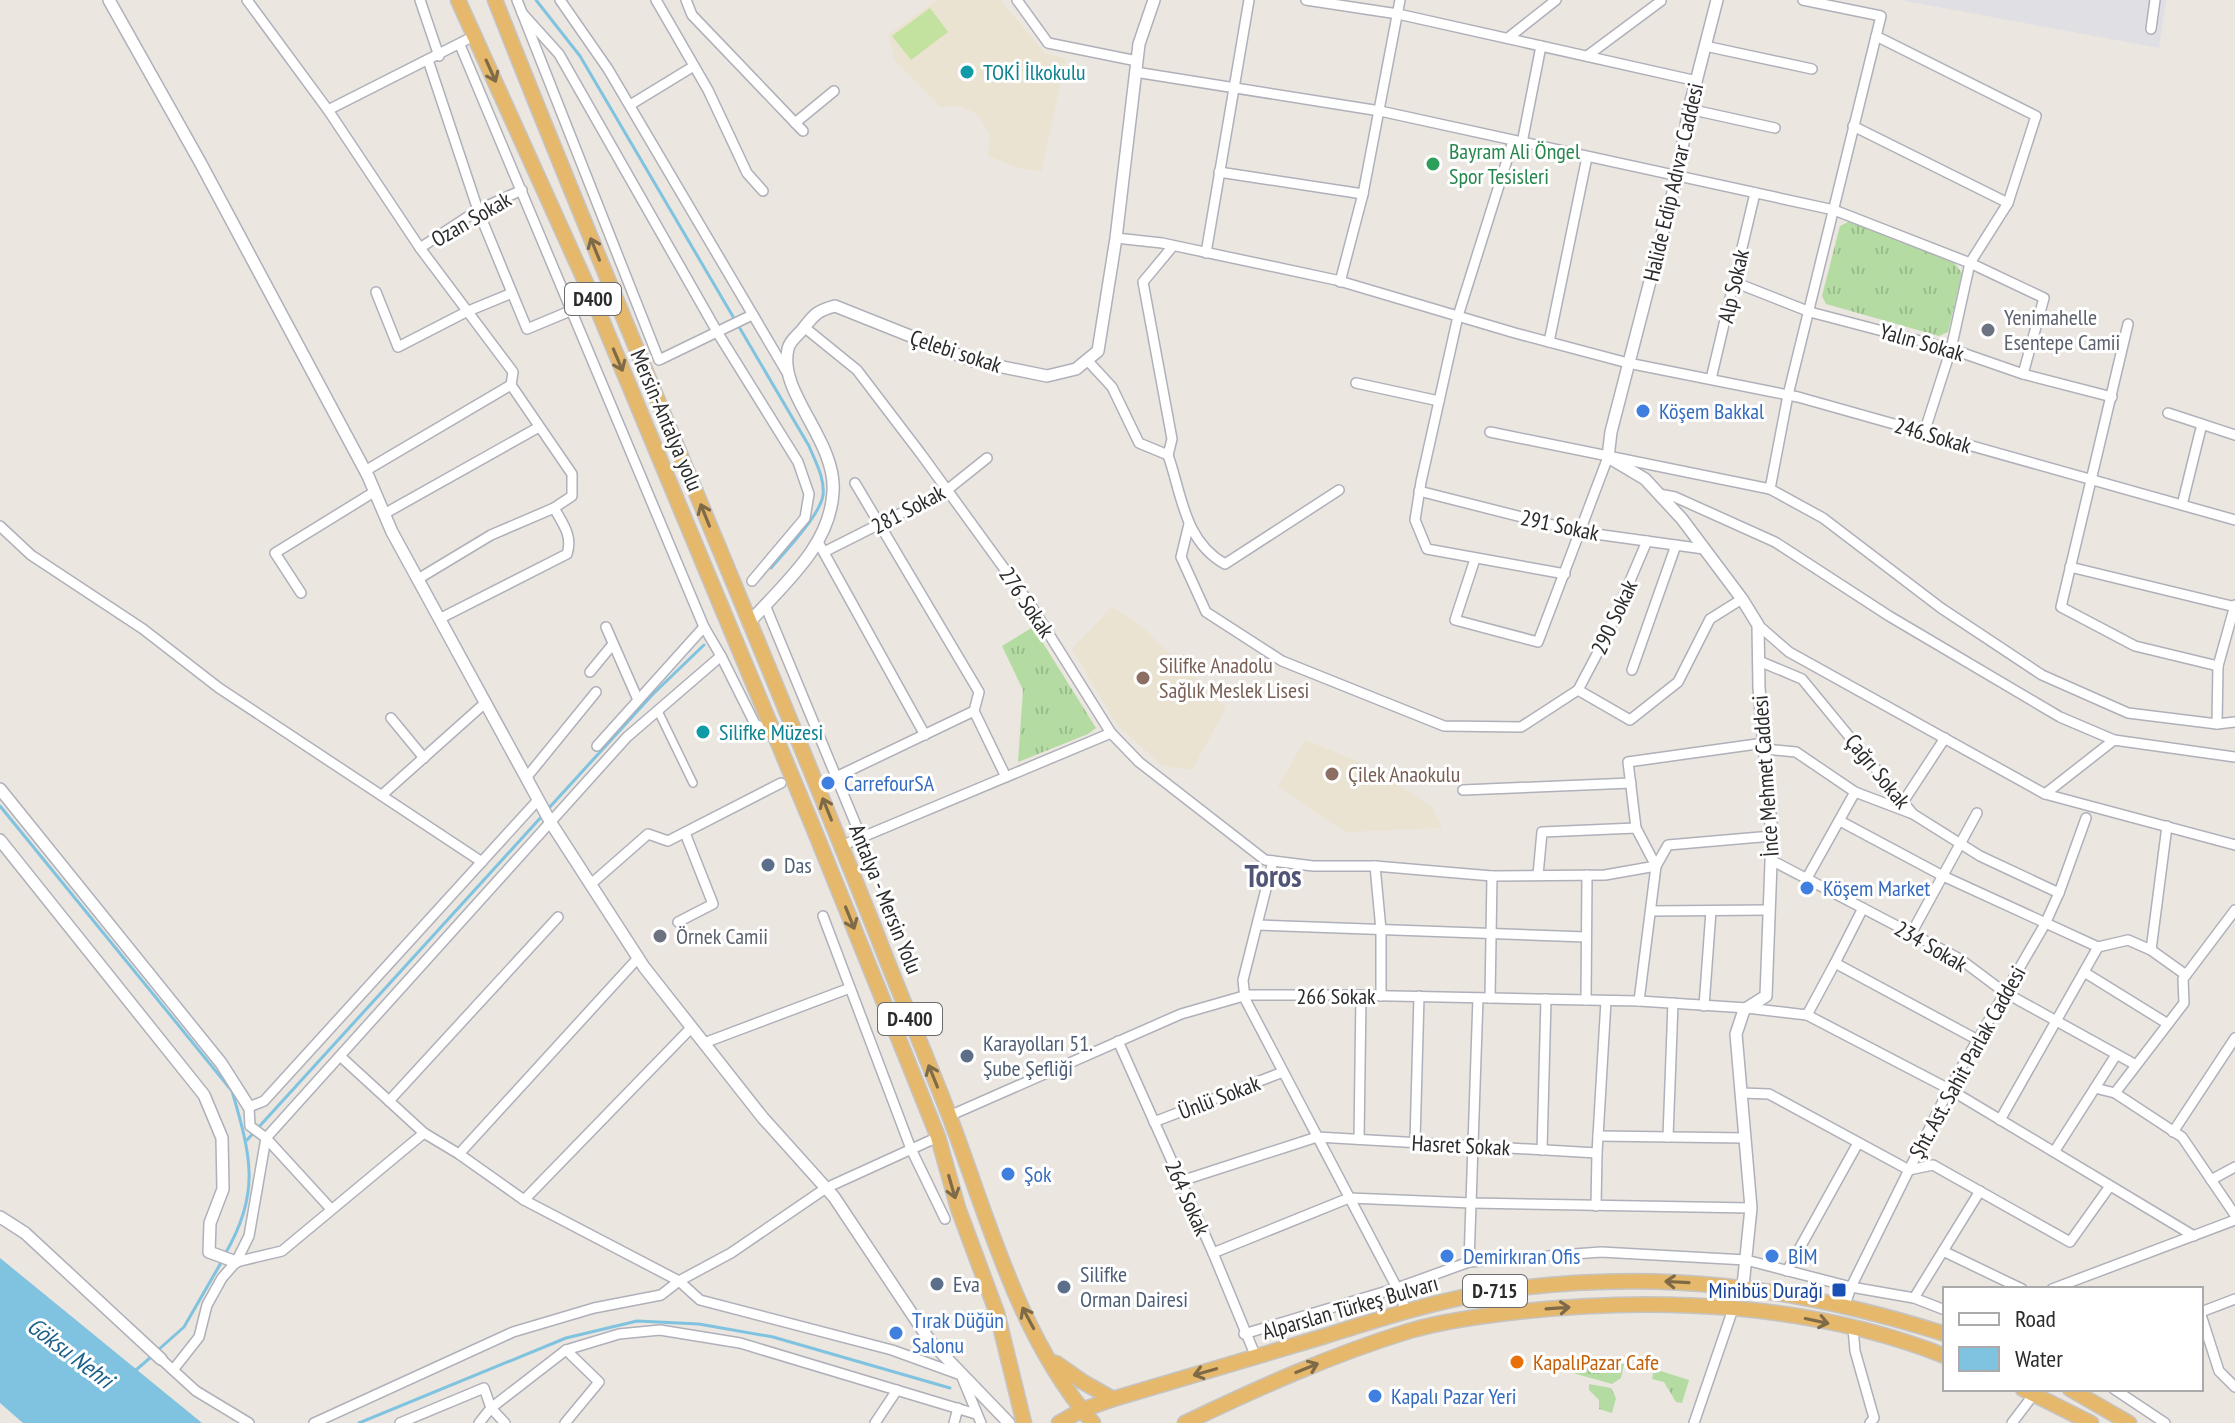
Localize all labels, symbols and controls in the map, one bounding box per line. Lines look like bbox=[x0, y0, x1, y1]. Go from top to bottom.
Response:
one-way arrow bbox=[485, 58, 500, 82]
place label: TOKİ İlkokulu bbox=[983, 58, 1086, 86]
marker: TOKİ İlkokulu bbox=[958, 63, 976, 81]
street label: Halide Edip Adıvar Caddesi bbox=[1637, 80, 1709, 284]
place label: Bayram Ali Öngel Spor Tesisleri bbox=[1449, 137, 1581, 190]
marker: Bayram Ali Öngel Spor Tesisleri bbox=[1424, 155, 1442, 173]
street label: Ozan Sokak bbox=[426, 185, 516, 253]
one-way arrow bbox=[587, 237, 601, 262]
street label: Alp Sokak bbox=[1711, 246, 1755, 325]
road number: D400 bbox=[565, 283, 621, 315]
place label: Yenimahelle Esentepe Camii bbox=[2004, 303, 2120, 356]
street label: Yalın Sokak bbox=[1877, 317, 1968, 368]
marker: Yenimahelle Esentepe Camii bbox=[1979, 321, 1997, 339]
street label: Çelebi sokak bbox=[907, 323, 1006, 379]
street label: Mersin-Antalya yolu bbox=[625, 345, 709, 495]
one-way arrow bbox=[612, 347, 627, 372]
place label: Köşem Bakkal bbox=[1659, 397, 1765, 425]
marker: Köşem Bakkal bbox=[1634, 402, 1652, 420]
street label: 246.Sokak bbox=[1891, 411, 1975, 459]
street label: 281 Sokak bbox=[866, 478, 950, 540]
one-way arrow bbox=[697, 503, 711, 528]
street label: 291 Sokak bbox=[1518, 503, 1602, 547]
street label: 276 Sokak bbox=[993, 561, 1061, 643]
street label: 290 Sokak bbox=[1585, 575, 1644, 659]
place label: Silifke Anadolu Sağlık Meslek Lisesi bbox=[1159, 651, 1309, 704]
marker: Silifke Anadolu Sağlık Meslek Lisesi bbox=[1134, 669, 1152, 687]
street label: İnce Mehmet Caddesi bbox=[1745, 694, 1785, 858]
place label: Silifke Müzesi bbox=[719, 718, 823, 746]
marker: Silifke Müzesi bbox=[694, 723, 712, 741]
street label: Çağrı Sokak bbox=[1839, 728, 1917, 814]
place label: Çilek Anaokulu bbox=[1348, 760, 1460, 788]
marker: Çilek Anaokulu bbox=[1323, 765, 1341, 783]
place label: CarrefourSA bbox=[844, 769, 935, 797]
marker: CarrefourSA bbox=[819, 774, 837, 792]
one-way arrow bbox=[818, 797, 833, 822]
street label: Antalya - Mersin Yolu bbox=[843, 820, 929, 978]
place label: Das bbox=[784, 851, 812, 879]
marker: Das bbox=[759, 856, 777, 874]
district label: Toros bbox=[1244, 856, 1302, 895]
place label: Köşem Market bbox=[1823, 874, 1930, 902]
marker: Köşem Market bbox=[1798, 879, 1816, 897]
one-way arrow bbox=[844, 905, 858, 930]
street label: 234 Sokak bbox=[1890, 914, 1973, 978]
place label: Örnek Camii bbox=[676, 922, 768, 950]
marker: Örnek Camii bbox=[651, 927, 669, 945]
street label: Şht. Ast. Sahit Parlak Caddesi bbox=[1902, 961, 2032, 1163]
street label: 266 Sokak bbox=[1296, 982, 1376, 1010]
road number: D-400 bbox=[878, 1003, 942, 1035]
place label: Karayolları 51. Şube Şefliği bbox=[983, 1029, 1093, 1082]
marker: Karayolları 51. Şube Şefliği bbox=[958, 1047, 976, 1065]
one-way arrow bbox=[925, 1064, 940, 1089]
street label: Ünlü Sokak bbox=[1174, 1068, 1264, 1125]
street label: Hasret Sokak bbox=[1411, 1128, 1511, 1162]
street label: 264 Sokak bbox=[1159, 1156, 1217, 1240]
place label: Şok bbox=[1024, 1160, 1052, 1188]
marker: Şok bbox=[999, 1165, 1017, 1183]
one-way arrow bbox=[945, 1173, 960, 1199]
place label: Demirkıran Ofis bbox=[1463, 1242, 1580, 1270]
place label: BİM bbox=[1788, 1242, 1818, 1270]
marker: Demirkıran Ofis bbox=[1438, 1247, 1456, 1265]
marker: BİM bbox=[1763, 1247, 1781, 1265]
place label: Silifke Orman Dairesi bbox=[1080, 1260, 1188, 1313]
street label: Alparslan Türkeş Bulvarı bbox=[1259, 1268, 1441, 1346]
place label: Eva bbox=[953, 1270, 980, 1298]
marker: Eva bbox=[928, 1275, 946, 1293]
road number: D-715 bbox=[1463, 1275, 1527, 1307]
one-way arrow bbox=[1664, 1275, 1691, 1290]
place label: Minibüs Durağı bbox=[1708, 1276, 1823, 1304]
marker: Silifke Orman Dairesi bbox=[1055, 1278, 1073, 1296]
marker: Minibüs Durağı bbox=[1830, 1281, 1848, 1299]
legend bbox=[1943, 1287, 2203, 1391]
one-way arrow bbox=[1544, 1300, 1571, 1315]
text: Road bbox=[2015, 1303, 2056, 1334]
place label: Tırak Düğün Salonu bbox=[912, 1306, 1004, 1359]
one-way arrow bbox=[1020, 1307, 1035, 1331]
water label: Göksu Nehri bbox=[21, 1310, 122, 1397]
one-way arrow bbox=[1804, 1314, 1830, 1329]
marker: Tırak Düğün Salonu bbox=[887, 1324, 905, 1342]
text: Water bbox=[2015, 1343, 2063, 1374]
place label: KapalıPazar Cafe bbox=[1533, 1348, 1659, 1376]
marker: KapalıPazar Cafe bbox=[1508, 1353, 1526, 1371]
one-way arrow bbox=[1294, 1360, 1319, 1374]
one-way arrow bbox=[1192, 1365, 1218, 1380]
place label: Kapalı Pazar Yeri bbox=[1391, 1382, 1516, 1410]
marker: Kapalı Pazar Yeri bbox=[1366, 1387, 1384, 1405]

